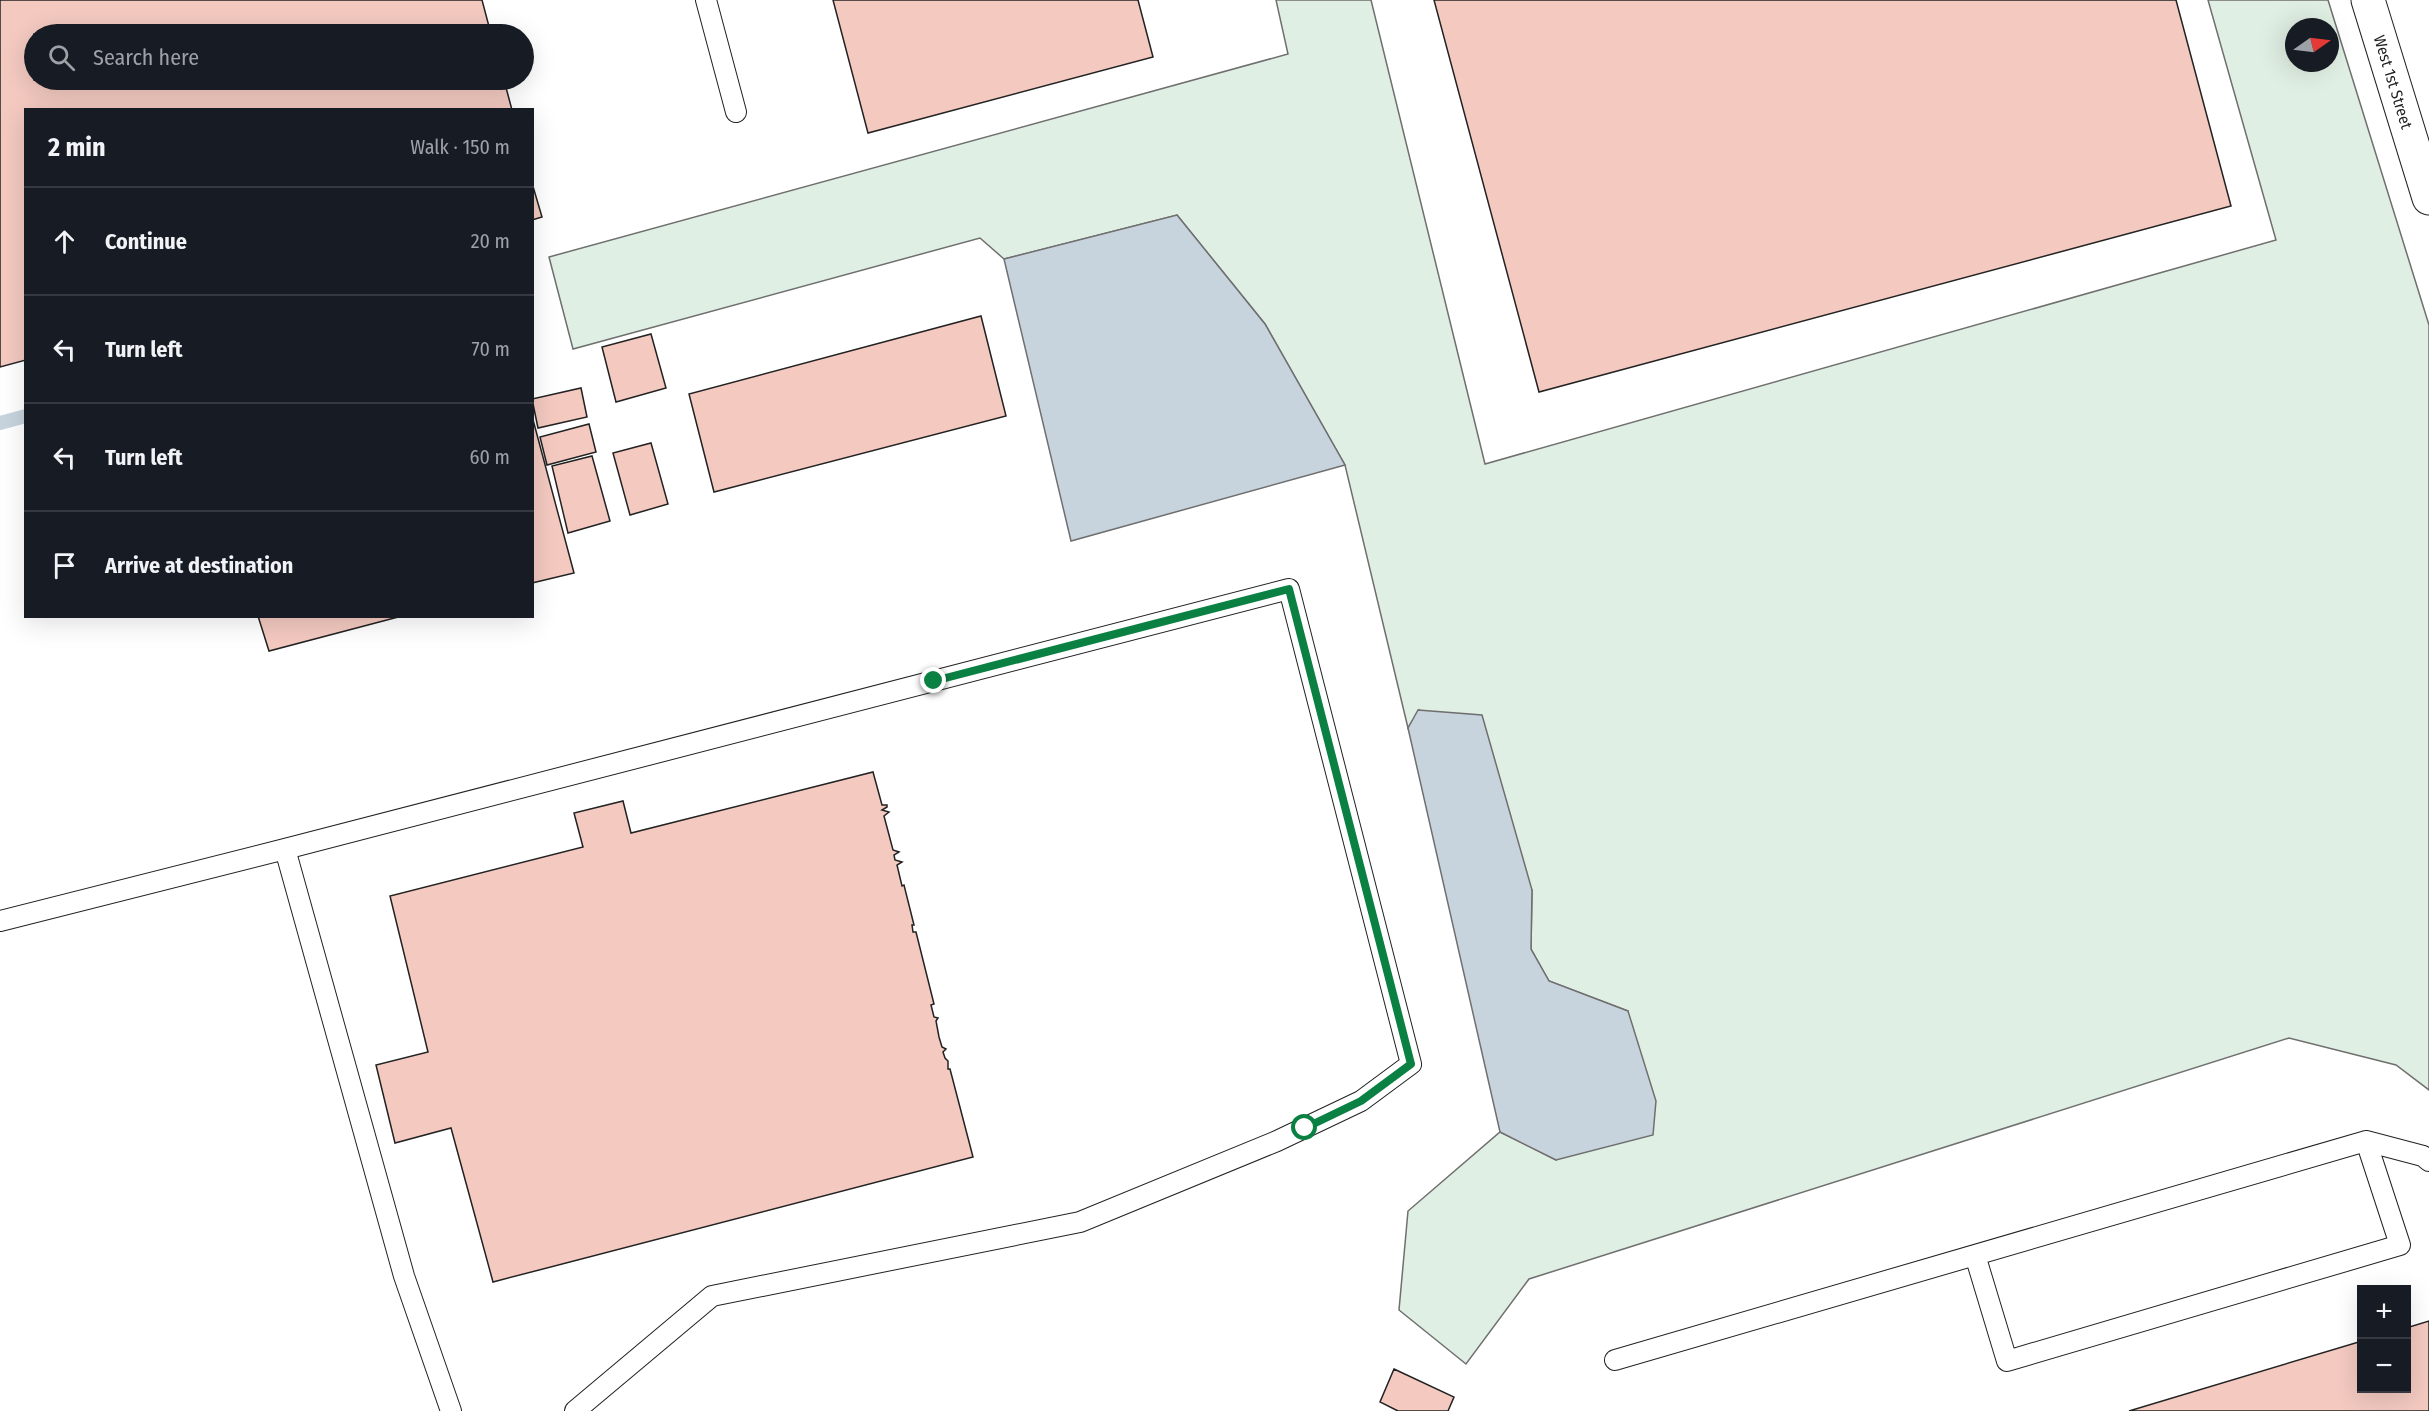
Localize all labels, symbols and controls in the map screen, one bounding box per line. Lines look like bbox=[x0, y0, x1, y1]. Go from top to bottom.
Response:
north arrow bbox=[2285, 18, 2339, 72]
search box bbox=[24, 24, 534, 90]
street label: West 1st Street bbox=[2370, 33, 2416, 132]
icon: search bbox=[45, 41, 78, 74]
text: Search here bbox=[93, 44, 199, 71]
text: 2 min bbox=[48, 132, 106, 163]
text: Walk · 150 m bbox=[410, 135, 510, 159]
icon: ahead bbox=[48, 225, 81, 258]
text: Continue bbox=[105, 228, 187, 255]
text: 20 m bbox=[471, 229, 510, 253]
icon: left bbox=[48, 333, 81, 366]
text: Turn left bbox=[105, 336, 183, 363]
text: 70 m bbox=[472, 337, 510, 361]
icon: left bbox=[48, 441, 81, 474]
text: Turn left bbox=[105, 444, 183, 471]
text: 60 m bbox=[470, 445, 510, 469]
icon: arrive bbox=[48, 549, 81, 582]
text: Arrive at destination bbox=[105, 552, 293, 579]
route end bbox=[920, 667, 946, 693]
route start bbox=[1291, 1114, 1317, 1140]
map controls bbox=[2357, 1285, 2411, 1393]
button: + bbox=[2357, 1285, 2411, 1339]
button: − bbox=[2357, 1339, 2411, 1393]

